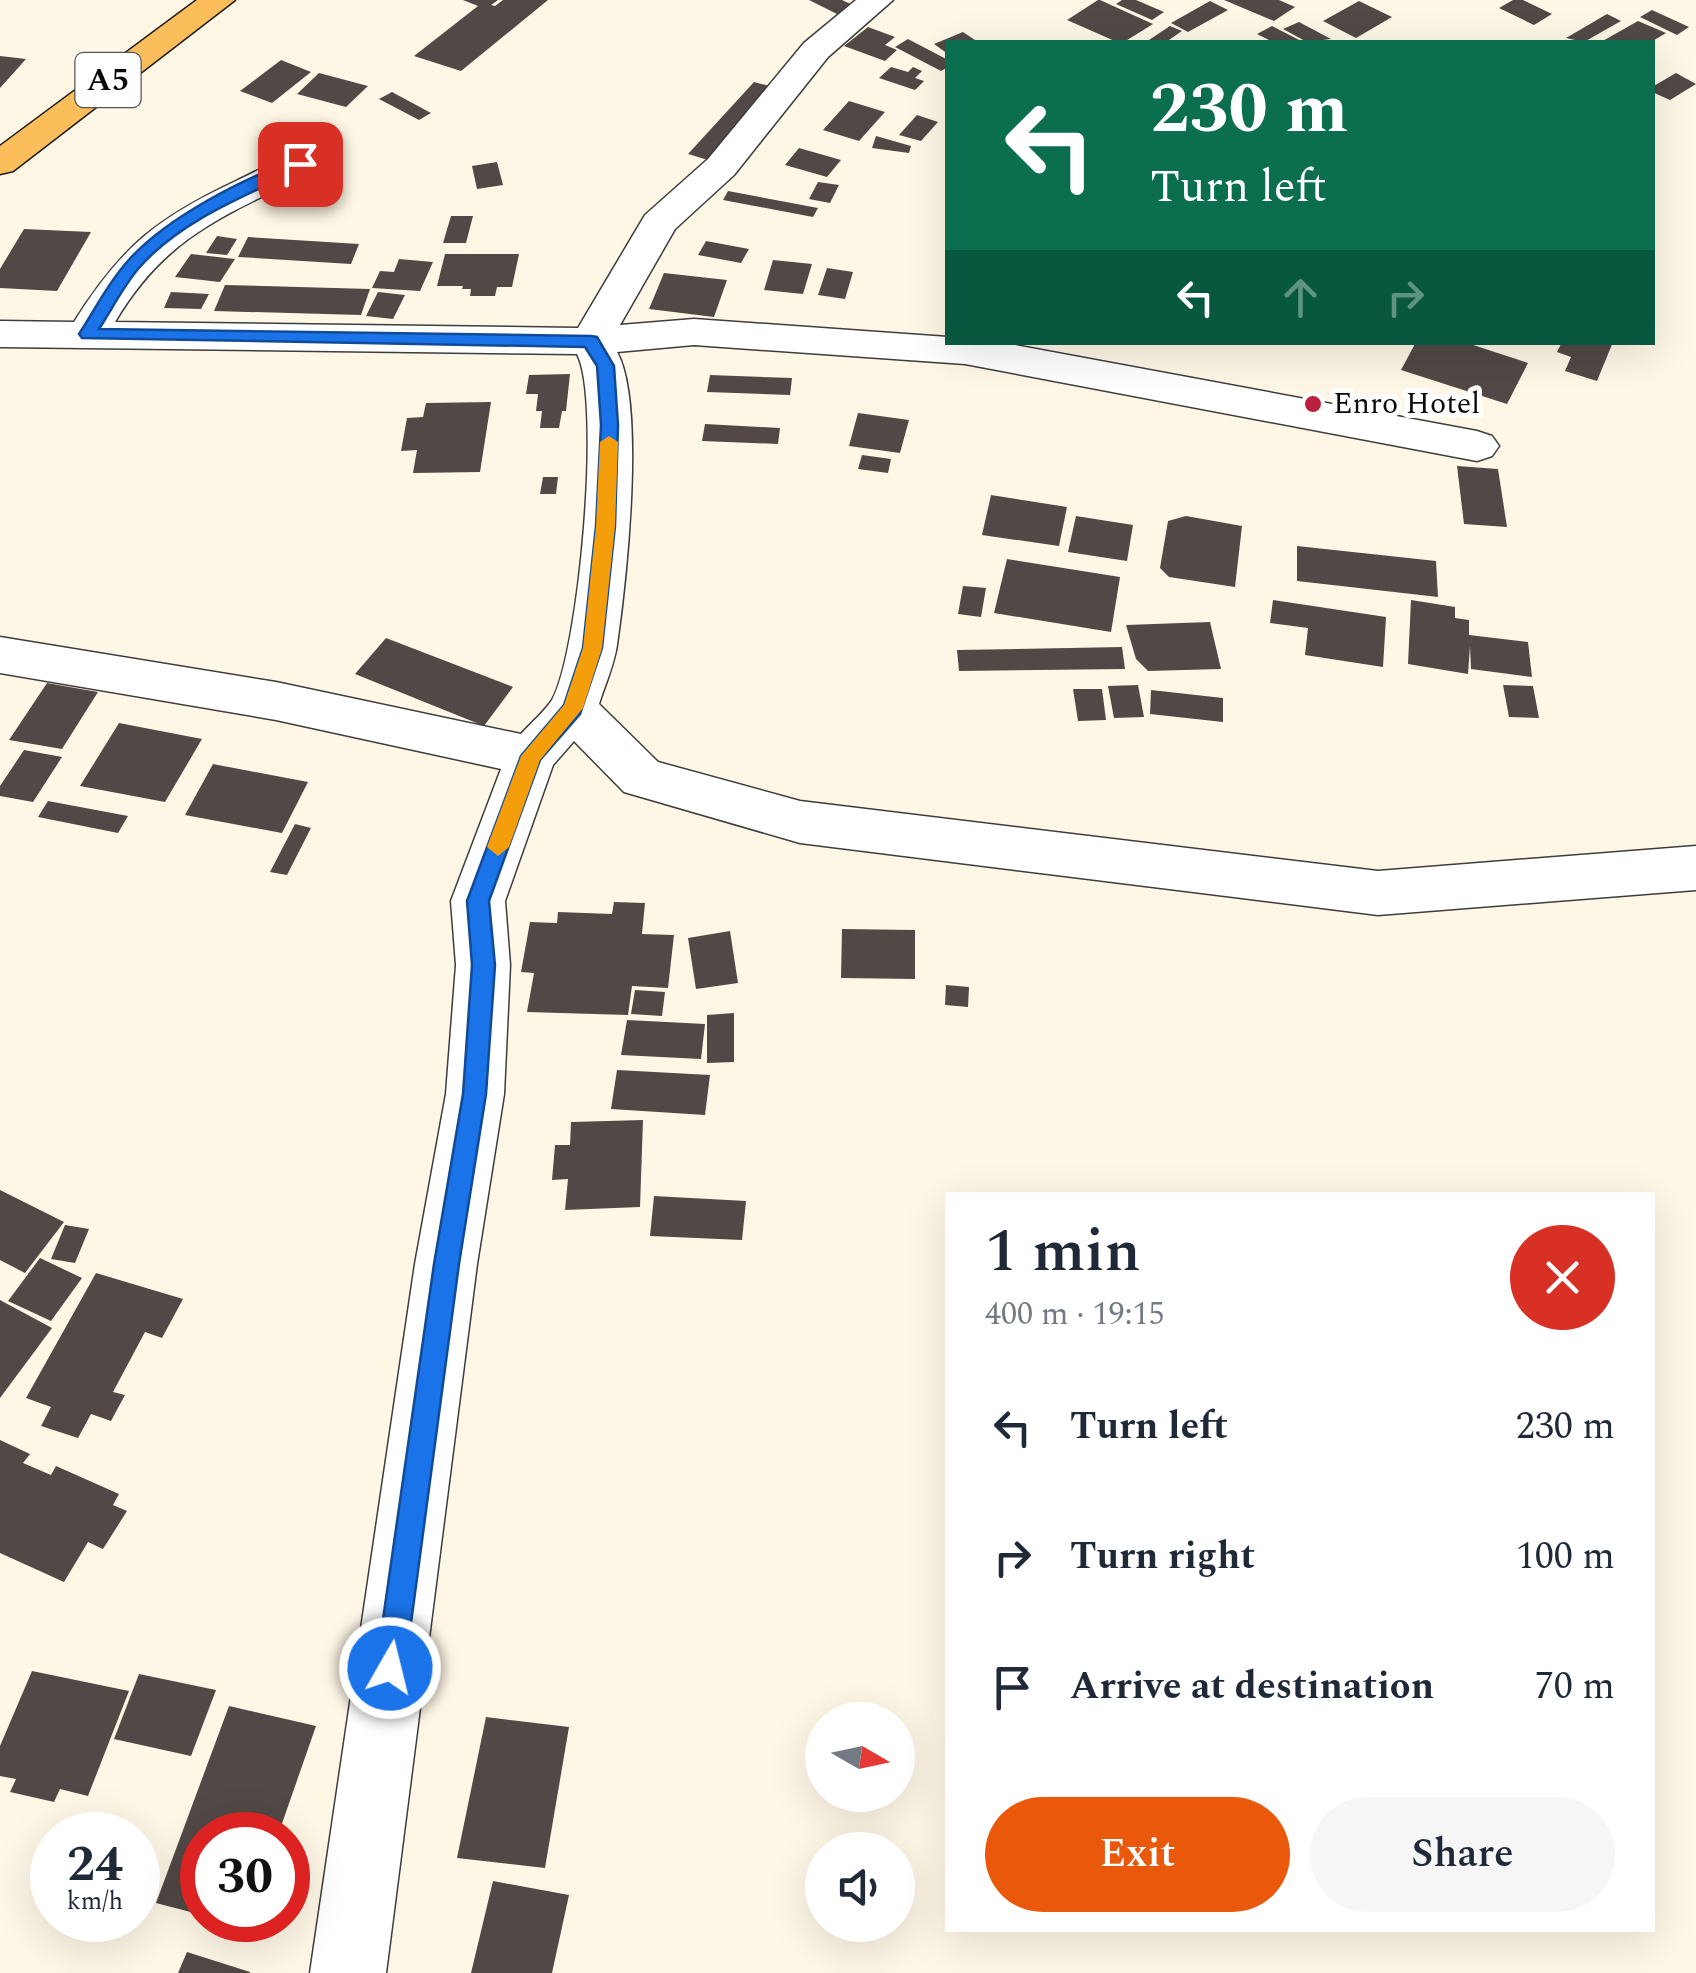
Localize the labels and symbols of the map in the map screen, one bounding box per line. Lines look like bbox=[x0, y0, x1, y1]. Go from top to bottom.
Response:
road number: A5 bbox=[76, 53, 140, 107]
pin bbox=[258, 122, 343, 207]
place label: Enro Hotel bbox=[1333, 381, 1480, 427]
marker: Enro Hotel bbox=[1302, 393, 1324, 415]
position arrow bbox=[338, 1616, 442, 1720]
north arrow bbox=[805, 1702, 915, 1812]
speed limit sign: 30 bbox=[180, 1812, 310, 1942]

